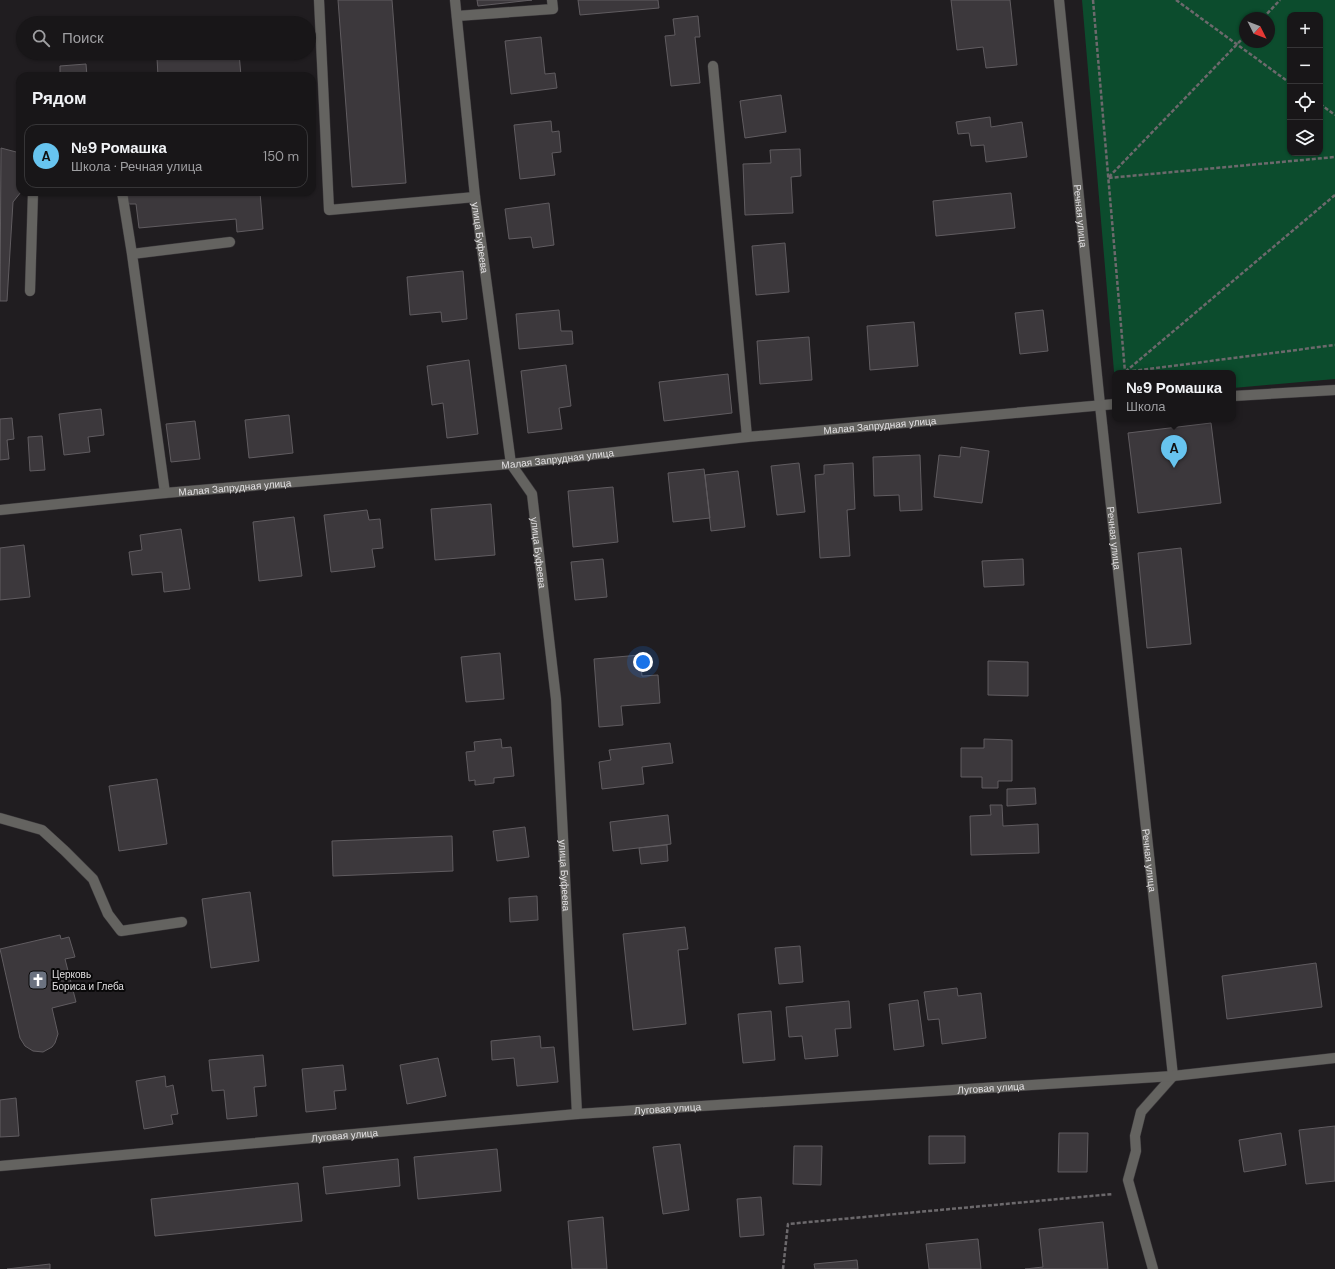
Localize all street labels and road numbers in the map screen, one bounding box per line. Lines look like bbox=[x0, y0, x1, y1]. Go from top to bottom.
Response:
street label: Речная улица bbox=[1071, 184, 1090, 249]
street label: улица Буфеева bbox=[469, 201, 491, 274]
street label: Малая Запрудная улица bbox=[823, 414, 937, 437]
street label: Малая Запрудная улица bbox=[501, 446, 615, 472]
street label: Малая Запрудная улица bbox=[178, 476, 292, 499]
street label: Речная улица bbox=[1104, 506, 1124, 571]
street label: улица Буфеева bbox=[528, 516, 549, 589]
street label: Речная улица bbox=[1139, 828, 1159, 893]
street label: улица Буфеева bbox=[556, 839, 573, 912]
street label: Луговая улица bbox=[957, 1079, 1025, 1097]
street label: Луговая улица bbox=[634, 1100, 702, 1117]
street label: Луговая улица bbox=[311, 1126, 379, 1145]

